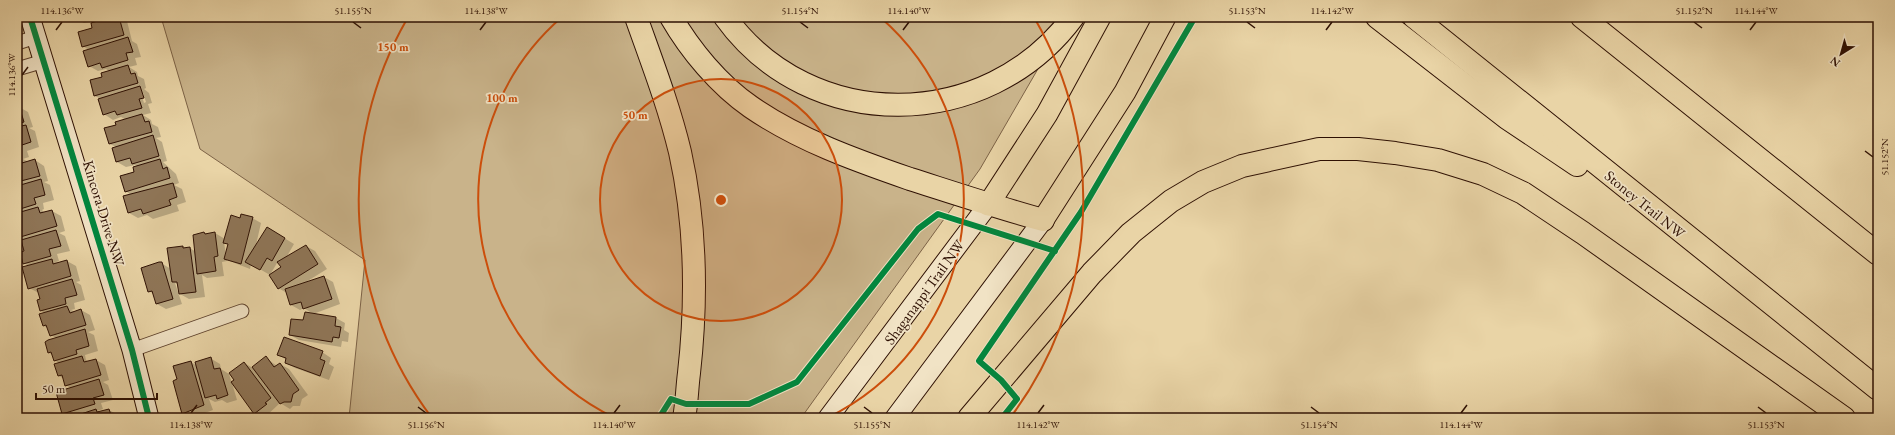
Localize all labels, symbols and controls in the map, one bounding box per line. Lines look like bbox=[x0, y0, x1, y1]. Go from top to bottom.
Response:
text: 114.136°W bbox=[40, 4, 84, 17]
text: 51.155°N bbox=[334, 4, 372, 17]
text: 114.138°W bbox=[464, 4, 508, 17]
text: 51.154°N bbox=[781, 4, 819, 17]
text: 114.140°W bbox=[887, 4, 931, 17]
text: 51.153°N bbox=[1228, 4, 1266, 17]
text: 114.142°W bbox=[1310, 4, 1354, 17]
text: 51.152°N bbox=[1675, 4, 1713, 17]
text: 114.144°W bbox=[1734, 4, 1778, 17]
north arrow bbox=[1821, 34, 1861, 74]
text: 150 m bbox=[377, 39, 409, 55]
text: 114.136°W bbox=[5, 53, 18, 97]
text: N bbox=[1827, 54, 1843, 70]
text: 100 m bbox=[486, 90, 518, 106]
text: 50 m bbox=[622, 107, 648, 123]
text: 51.152°N bbox=[1878, 138, 1891, 176]
street label: Kincora Drive NW bbox=[79, 158, 129, 268]
street label: Stoney Trail NW bbox=[1601, 166, 1689, 242]
centre of rings bbox=[714, 193, 728, 207]
street label: Shaganappi Trail NW bbox=[880, 236, 969, 348]
scale bar bbox=[36, 375, 157, 401]
text: 50 m bbox=[42, 381, 66, 397]
text: 114.138°W bbox=[169, 418, 213, 431]
text: 51.156°N bbox=[407, 418, 445, 431]
text: 114.140°W bbox=[592, 418, 636, 431]
text: 51.155°N bbox=[853, 418, 891, 431]
text: 114.142°W bbox=[1016, 418, 1060, 431]
text: 51.154°N bbox=[1300, 418, 1338, 431]
text: 114.144°W bbox=[1439, 418, 1483, 431]
text: 51.153°N bbox=[1747, 418, 1785, 431]

